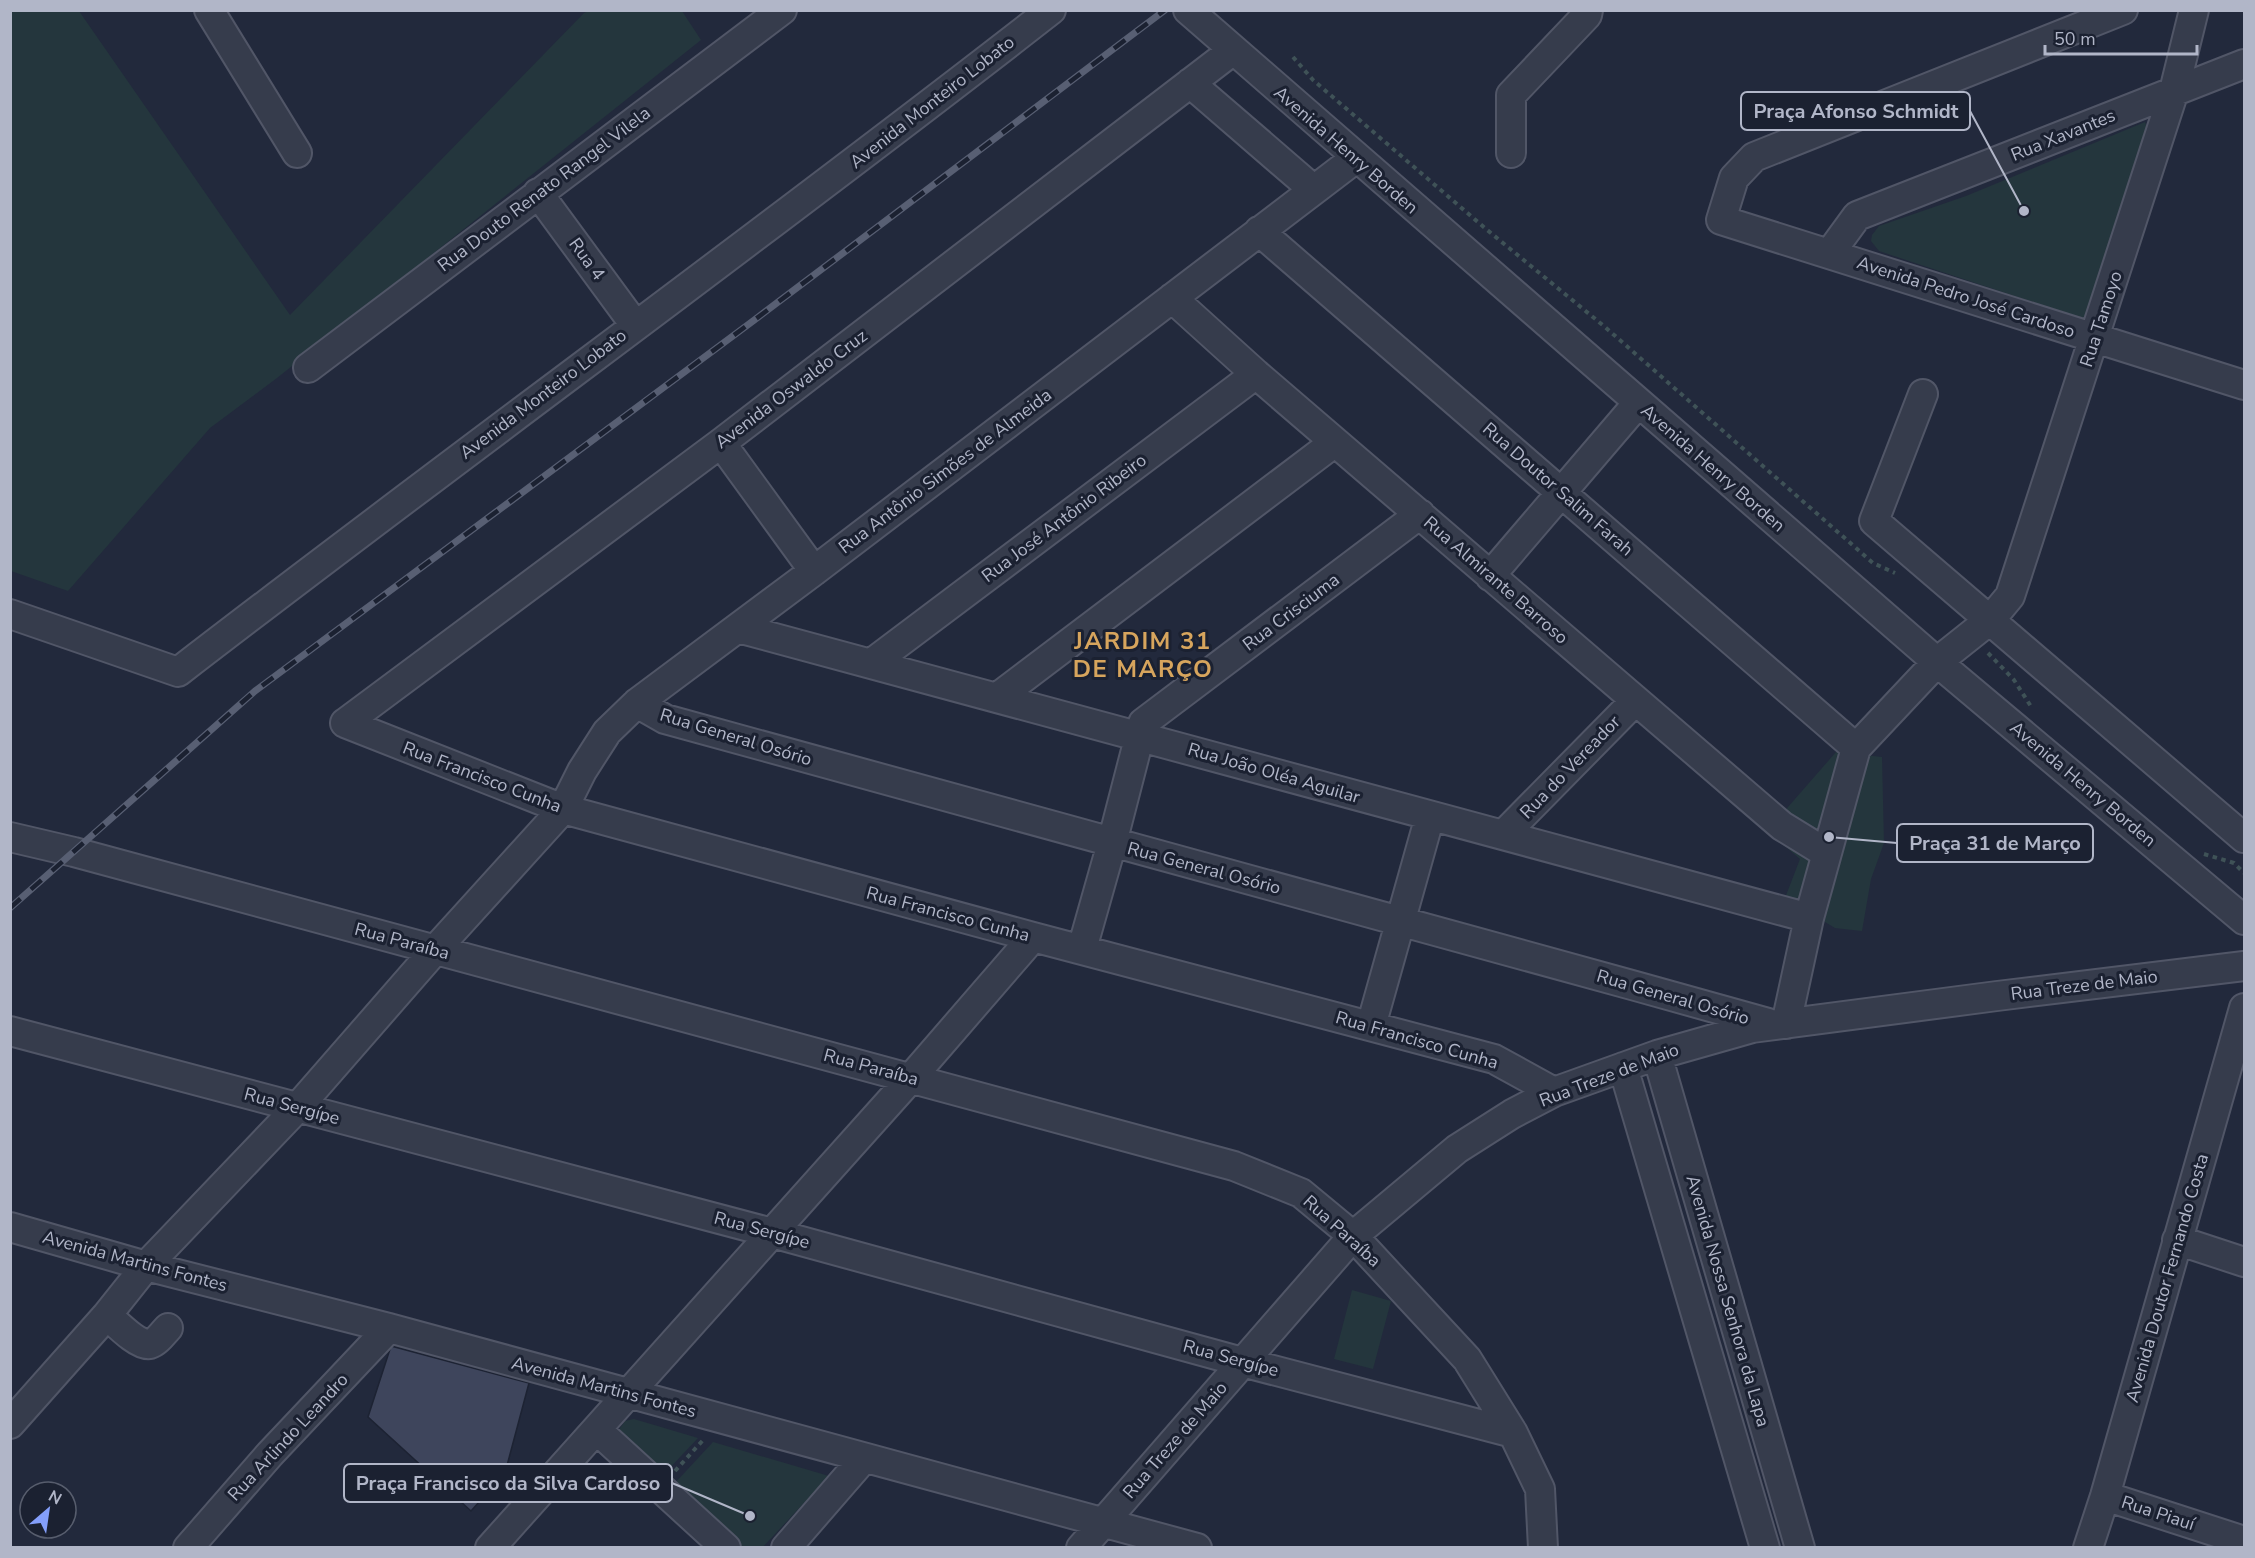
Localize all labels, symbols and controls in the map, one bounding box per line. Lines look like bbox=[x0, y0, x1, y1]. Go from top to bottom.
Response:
scale bar bbox=[2045, 18, 2196, 56]
text: 50 m bbox=[2054, 27, 2096, 51]
street label: Avenida Monteiro Lobato bbox=[845, 30, 1019, 174]
street label: Avenida Henry Borden bbox=[1269, 81, 1423, 219]
callout: Praça Afonso Schmidt bbox=[1741, 92, 1970, 130]
text: Praça Afonso Schmidt bbox=[1754, 98, 1959, 125]
street label: Rua Douto Renato Rangel Vilela bbox=[433, 101, 655, 277]
street label: Rua Xavantes bbox=[2007, 103, 2119, 167]
street label: Rua 4 bbox=[563, 233, 611, 285]
street label: Avenida Pedro José Cardoso bbox=[1854, 250, 2078, 344]
street label: Rua Tamoyo bbox=[2074, 268, 2128, 370]
street label: Avenida Monteiro Lobato bbox=[455, 323, 631, 465]
street label: Avenida Oswaldo Cruz bbox=[710, 324, 872, 454]
street label: Rua Antônio Simões de Almeida bbox=[834, 383, 1056, 559]
street label: Avenida Henry Borden bbox=[1636, 399, 1790, 537]
street label: Rua Doutor Salim Farah bbox=[1478, 417, 1638, 561]
street label: Rua José Antônio Ribeiro bbox=[977, 448, 1151, 588]
street label: Rua Almirante Barroso bbox=[1419, 511, 1573, 649]
street label: Rua Crisciuma bbox=[1238, 568, 1344, 656]
district label: JARDIM 31 DE MARÇO bbox=[1073, 625, 1213, 685]
street label: Rua General Osório bbox=[657, 702, 815, 772]
street label: Rua do Vereador bbox=[1515, 710, 1626, 824]
street label: Avenida Henry Borden bbox=[2005, 716, 2161, 852]
street label: Rua Francisco Cunha bbox=[399, 736, 565, 818]
street label: Rua João Oléa Aguilar bbox=[1185, 737, 1364, 809]
callout: Praça 31 de Março bbox=[1897, 824, 2093, 862]
text: Praça 31 de Março bbox=[1909, 830, 2081, 857]
street label: Rua General Osório bbox=[1125, 836, 1283, 900]
street label: Rua Francisco Cunha bbox=[864, 881, 1032, 947]
street label: Rua Paraíba bbox=[352, 917, 452, 965]
street label: Rua General Osório bbox=[1594, 964, 1752, 1030]
street label: Rua Treze de Maio bbox=[2009, 964, 2159, 1006]
street label: Rua Francisco Cunha bbox=[1333, 1005, 1501, 1075]
street label: Rua Treze de Maio bbox=[1536, 1037, 1682, 1113]
street label: Rua Paraíba bbox=[821, 1043, 921, 1091]
street label: Rua Sergípe bbox=[242, 1082, 342, 1130]
street label: Avenida Doutor Fernando Costa bbox=[2120, 1151, 2214, 1405]
street label: Avenida Nossa Senhora da Lapa bbox=[1681, 1172, 1775, 1430]
street label: Rua Paraíba bbox=[1298, 1190, 1386, 1272]
street label: Rua Sergípe bbox=[712, 1206, 812, 1254]
street label: Avenida Martins Fontes bbox=[40, 1225, 230, 1297]
street label: Rua Sergípe bbox=[1181, 1334, 1281, 1382]
street label: Avenida Martins Fontes bbox=[509, 1351, 699, 1423]
street label: Rua Arlindo Leandro bbox=[222, 1368, 354, 1506]
street label: Rua Treze de Maio bbox=[1117, 1376, 1233, 1504]
callout: Praça Francisco da Silva Cardoso bbox=[344, 1464, 672, 1502]
text: Praça Francisco da Silva Cardoso bbox=[356, 1470, 660, 1497]
north arrow bbox=[18, 1480, 78, 1540]
text: N bbox=[44, 1485, 65, 1510]
street label: Rua Piauí bbox=[2118, 1490, 2198, 1536]

